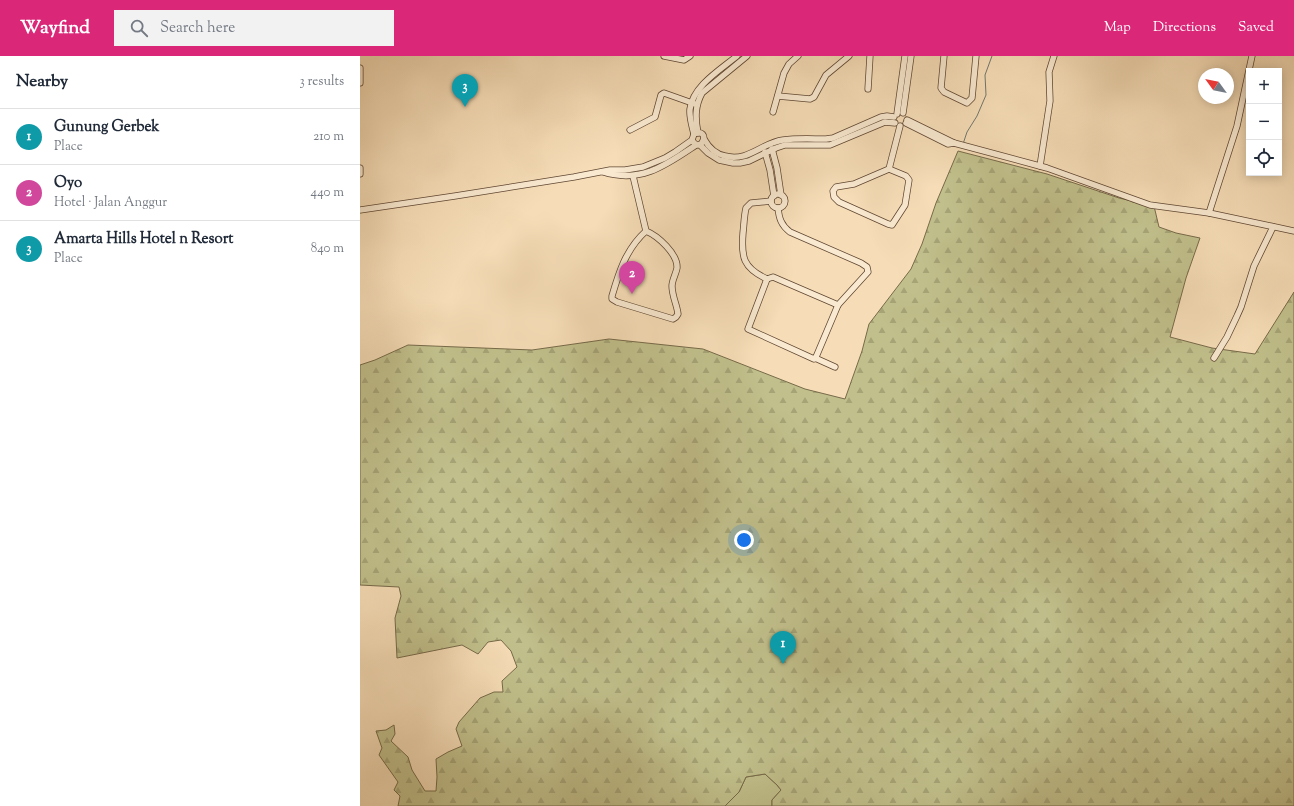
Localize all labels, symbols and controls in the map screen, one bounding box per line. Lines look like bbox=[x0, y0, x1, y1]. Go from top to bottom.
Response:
search box bbox=[114, 10, 394, 46]
text: Wayfind bbox=[20, 15, 90, 42]
icon: search bbox=[128, 17, 150, 39]
text: Search here bbox=[160, 18, 235, 39]
text: Map bbox=[1104, 18, 1131, 38]
text: Directions bbox=[1153, 18, 1216, 38]
text: Saved bbox=[1238, 18, 1274, 38]
north arrow bbox=[1198, 68, 1234, 104]
map controls bbox=[1246, 68, 1282, 176]
button: + bbox=[1246, 68, 1282, 104]
text: Nearby bbox=[16, 70, 68, 94]
text: 3 results bbox=[299, 73, 344, 91]
pin: 3 bbox=[452, 74, 478, 107]
button: − bbox=[1246, 104, 1282, 140]
text: Gunung Gerbek bbox=[54, 117, 160, 138]
text: 1 bbox=[27, 128, 31, 146]
text: 210 m bbox=[313, 128, 344, 146]
text: Place bbox=[54, 138, 83, 156]
button: locate bbox=[1246, 140, 1282, 176]
text: Oyo bbox=[54, 173, 82, 194]
text: 2 bbox=[26, 184, 32, 202]
text: 440 m bbox=[311, 184, 344, 202]
text: Hotel · Jalan Anggur bbox=[54, 194, 167, 212]
text: Amarta Hills Hotel n Resort bbox=[54, 229, 233, 250]
text: 3 bbox=[26, 240, 32, 258]
text: 840 m bbox=[311, 240, 344, 258]
text: Place bbox=[54, 250, 83, 268]
pin: 2 bbox=[619, 261, 645, 294]
your location bbox=[734, 530, 754, 550]
pin: 1 bbox=[770, 631, 796, 664]

